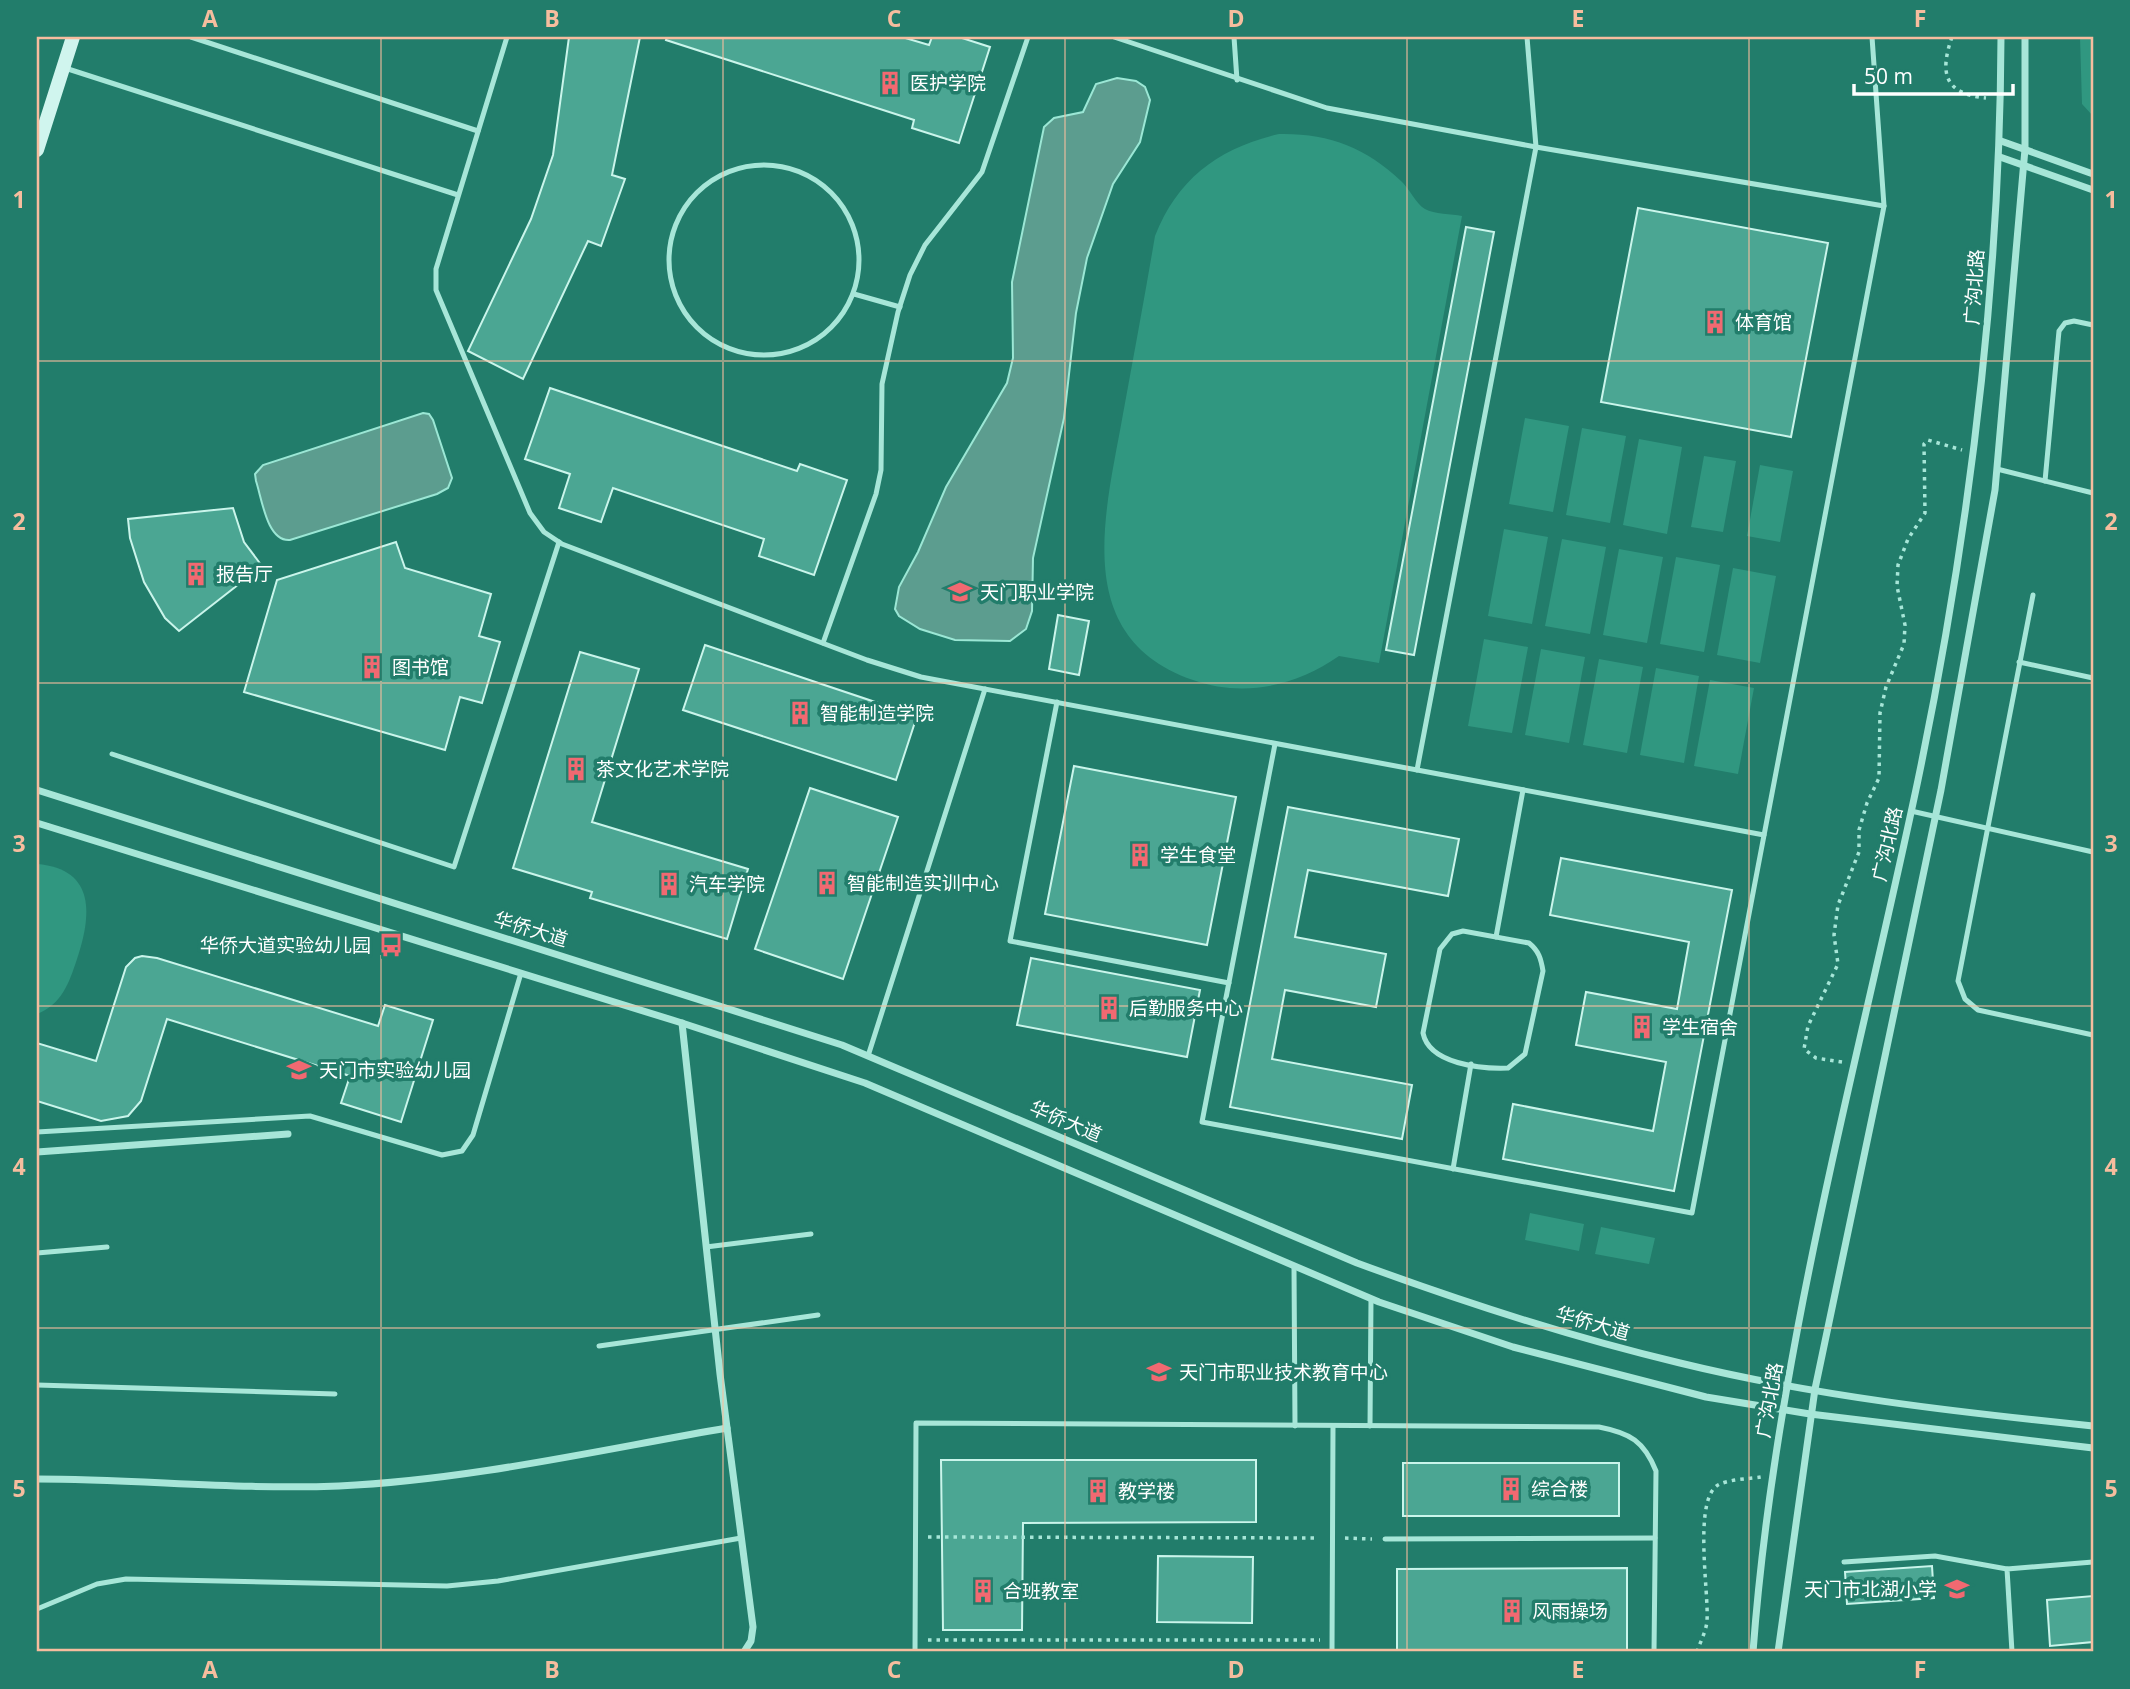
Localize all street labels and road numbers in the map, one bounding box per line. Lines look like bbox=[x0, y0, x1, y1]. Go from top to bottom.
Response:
street label: 广沟北路 bbox=[1958, 248, 1990, 326]
street label: 广沟北路 bbox=[1866, 804, 1908, 884]
street label: 华侨大道 bbox=[491, 905, 571, 953]
street label: 华侨大道 bbox=[1026, 1094, 1106, 1148]
street label: 华侨大道 bbox=[1553, 1300, 1633, 1346]
street label: 广沟北路 bbox=[1750, 1360, 1788, 1440]

